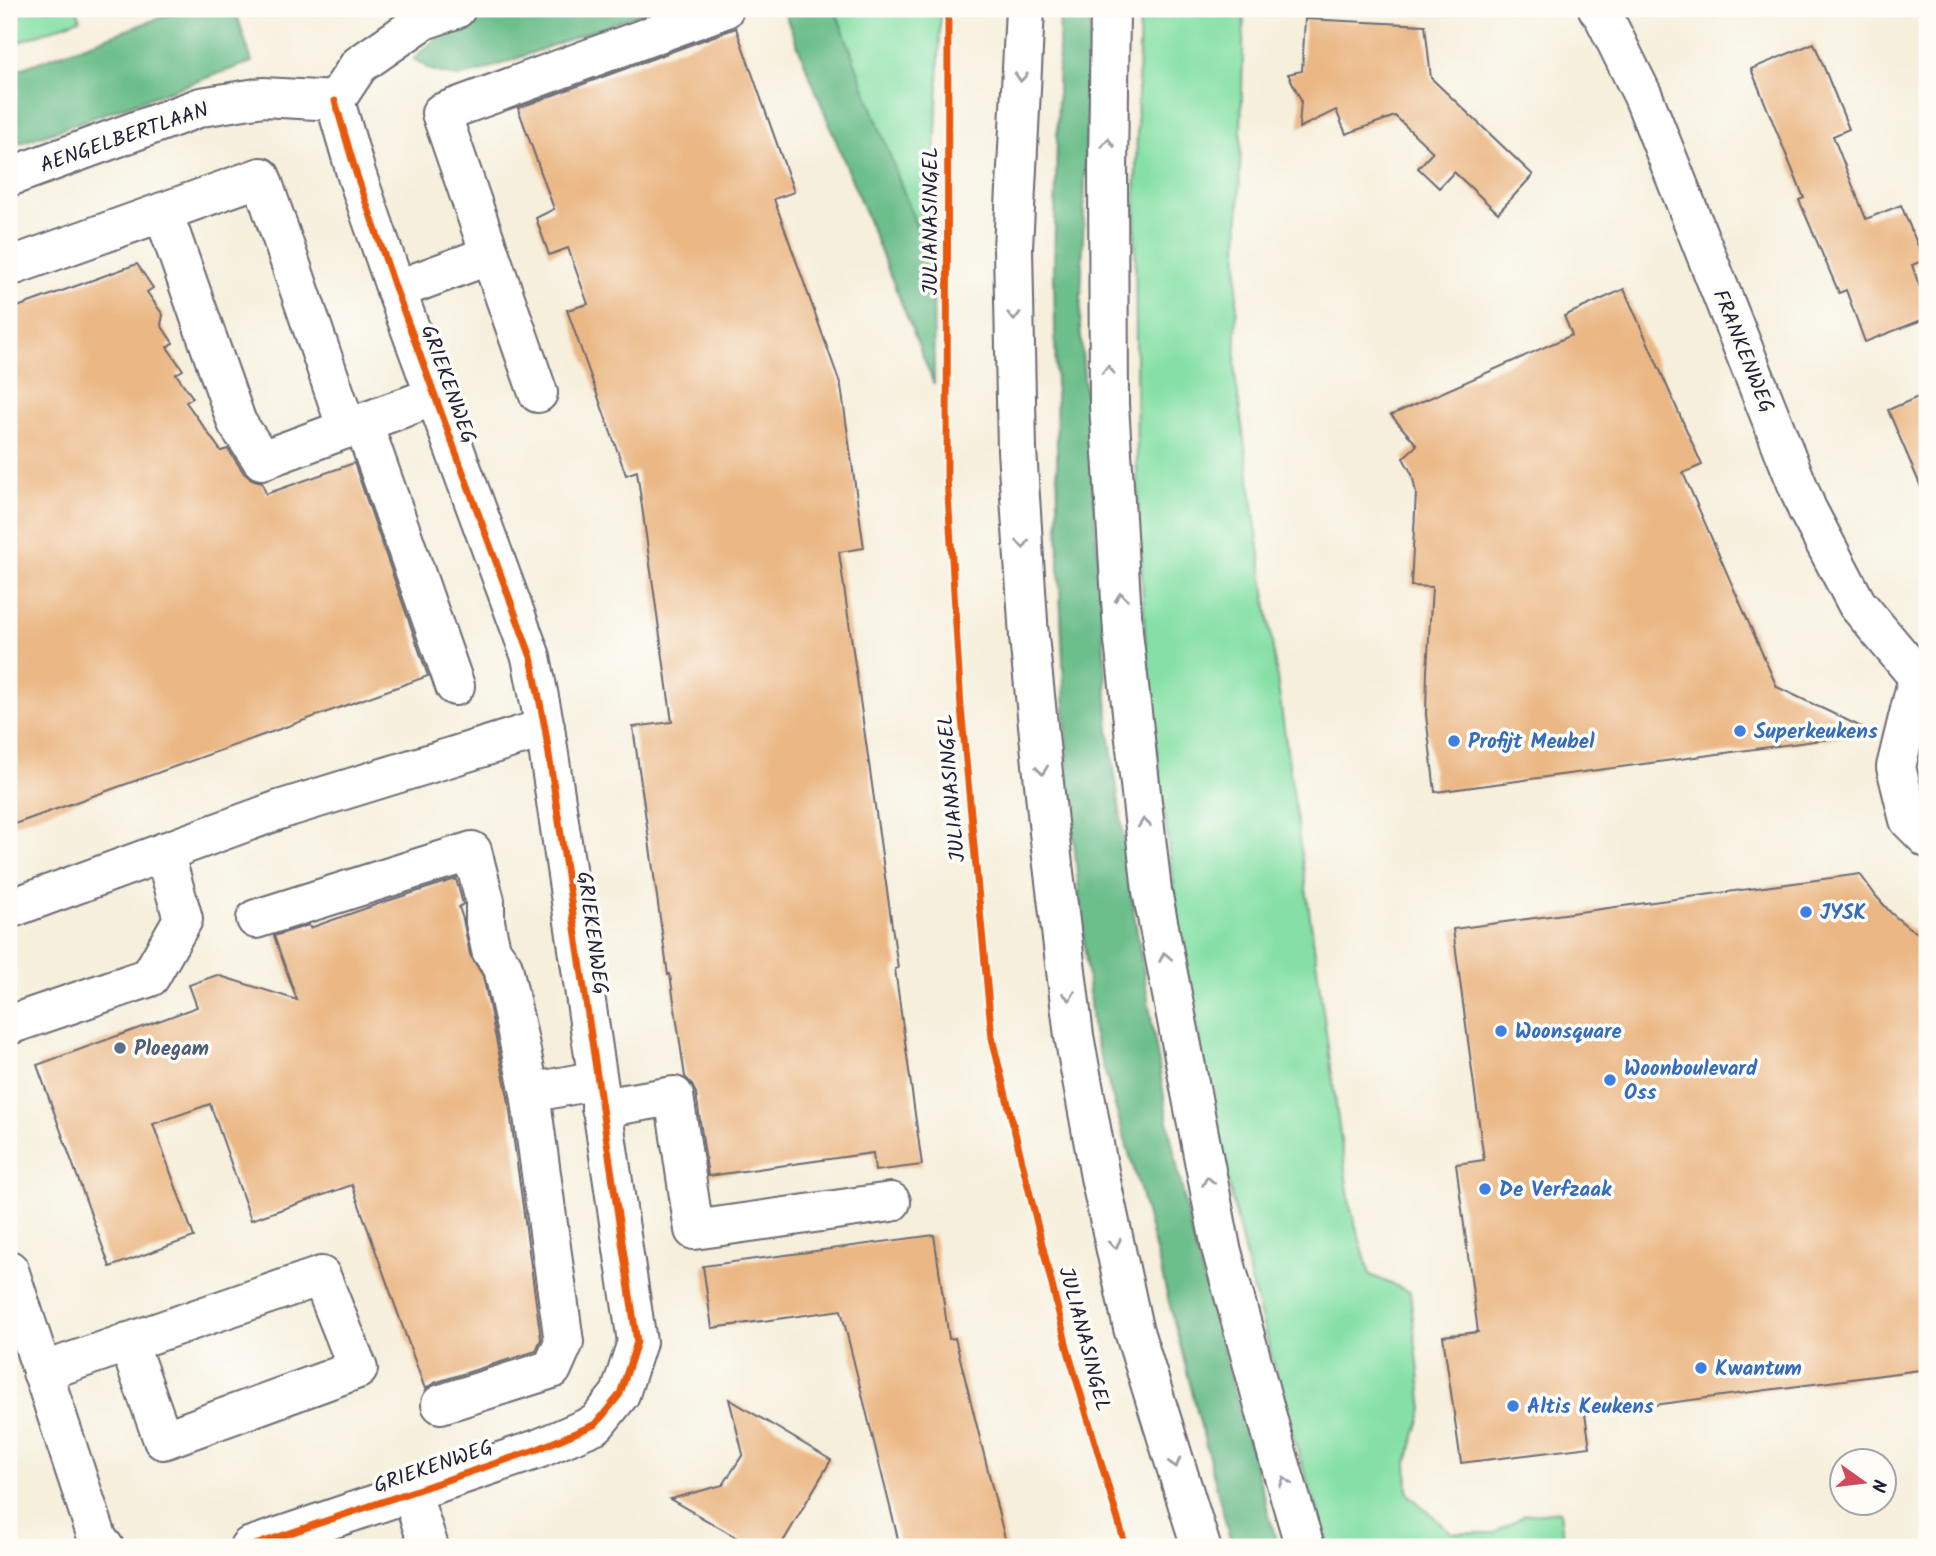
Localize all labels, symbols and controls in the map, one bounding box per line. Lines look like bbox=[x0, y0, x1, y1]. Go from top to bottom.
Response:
one-way arrow bbox=[1013, 72, 1028, 83]
street label: AENGELBERTLAAN bbox=[36, 94, 213, 183]
one-way arrow bbox=[1100, 137, 1116, 147]
street label: JULIANASINGEL bbox=[915, 147, 948, 295]
street label: FRANKENWEG bbox=[1703, 285, 1782, 418]
one-way arrow bbox=[1007, 311, 1022, 322]
street label: GRIEKENWEG bbox=[411, 320, 484, 449]
one-way arrow bbox=[1100, 364, 1116, 375]
one-way arrow bbox=[1015, 539, 1030, 550]
one-way arrow bbox=[1114, 591, 1129, 602]
street label: JULIANASINGEL bbox=[930, 712, 975, 863]
place label: Superkeukens bbox=[1754, 716, 1878, 749]
marker: Superkeukens bbox=[1732, 723, 1748, 739]
place label: Profijt Meubel bbox=[1468, 726, 1595, 759]
marker: Profijt Meubel bbox=[1446, 733, 1462, 749]
one-way arrow bbox=[1035, 765, 1050, 776]
one-way arrow bbox=[1137, 818, 1152, 829]
street label: GRIEKENWEG bbox=[567, 869, 617, 997]
place label: JYSK bbox=[1820, 897, 1867, 930]
marker: JYSK bbox=[1798, 904, 1814, 920]
one-way arrow bbox=[1158, 951, 1173, 963]
one-way arrow bbox=[1061, 990, 1076, 1002]
place label: Woonsquare bbox=[1515, 1016, 1622, 1049]
marker: Woonsquare bbox=[1493, 1023, 1509, 1039]
place label: Ploegam bbox=[134, 1033, 209, 1066]
marker: Ploegam bbox=[112, 1040, 128, 1056]
place label: Woonboulevard Oss bbox=[1624, 1053, 1758, 1110]
marker: Woonboulevard Oss bbox=[1602, 1072, 1618, 1088]
place label: De Verfzaak bbox=[1499, 1174, 1612, 1207]
one-way arrow bbox=[1201, 1175, 1216, 1187]
marker: De Verfzaak bbox=[1477, 1181, 1493, 1197]
one-way arrow bbox=[1106, 1238, 1121, 1250]
street label: JULIANASINGEL bbox=[1048, 1263, 1119, 1415]
place label: Kwantum bbox=[1715, 1353, 1802, 1386]
marker: Kwantum bbox=[1693, 1360, 1709, 1376]
place label: Altis Keukens bbox=[1527, 1391, 1654, 1424]
marker: Altis Keukens bbox=[1505, 1398, 1521, 1414]
street label: GRIEKENWEG bbox=[369, 1432, 498, 1503]
north arrow bbox=[1828, 1448, 1898, 1518]
one-way arrow bbox=[1167, 1456, 1181, 1469]
one-way arrow bbox=[1279, 1476, 1294, 1488]
text: N bbox=[1862, 1476, 1894, 1495]

